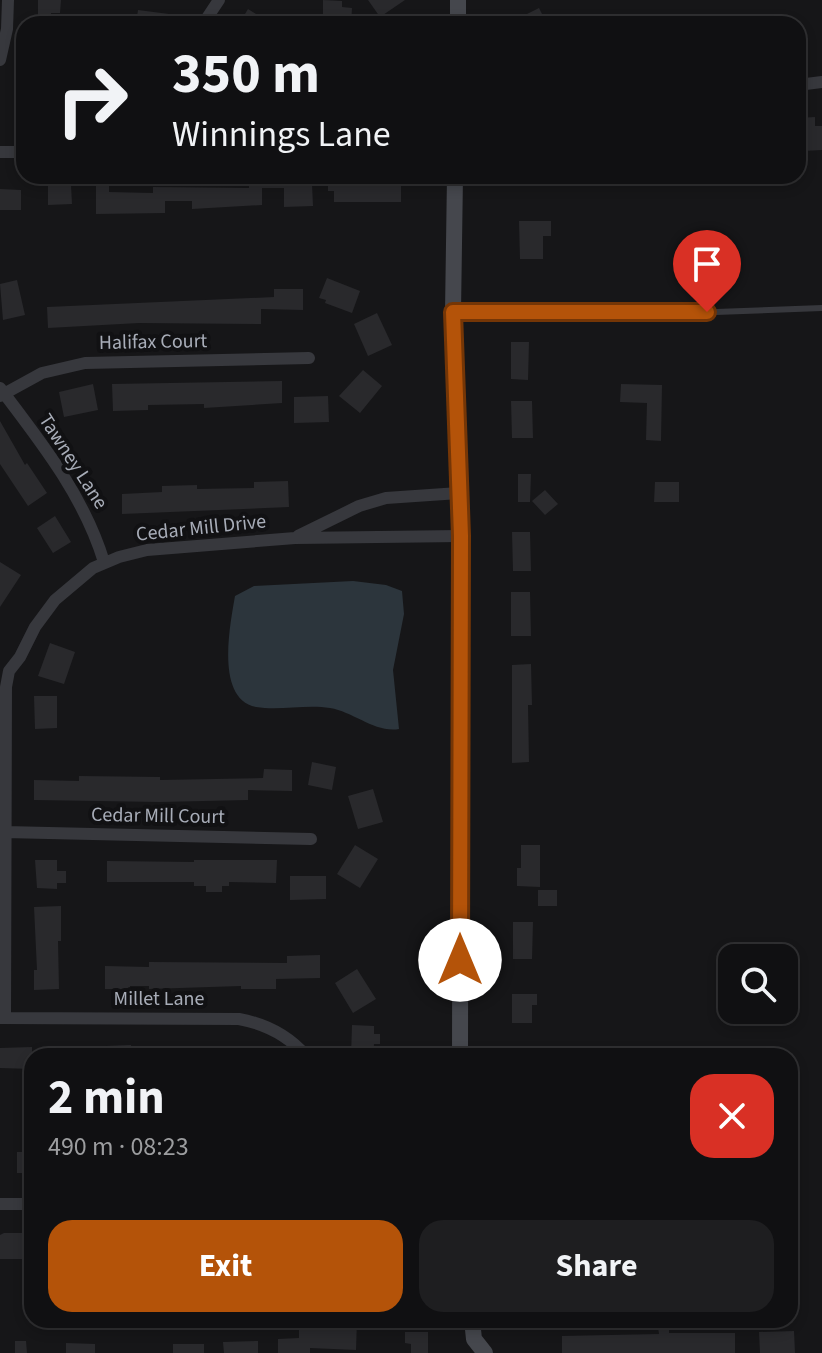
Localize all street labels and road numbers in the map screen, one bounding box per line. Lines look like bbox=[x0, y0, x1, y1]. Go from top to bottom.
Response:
street label: Halifax Court bbox=[99, 327, 208, 357]
street label: Tawney Lane bbox=[32, 408, 115, 515]
street label: Cedar Mill Drive bbox=[135, 507, 268, 549]
street label: Cedar Mill Court bbox=[91, 801, 225, 831]
street label: Millet Lane bbox=[114, 985, 204, 1013]

